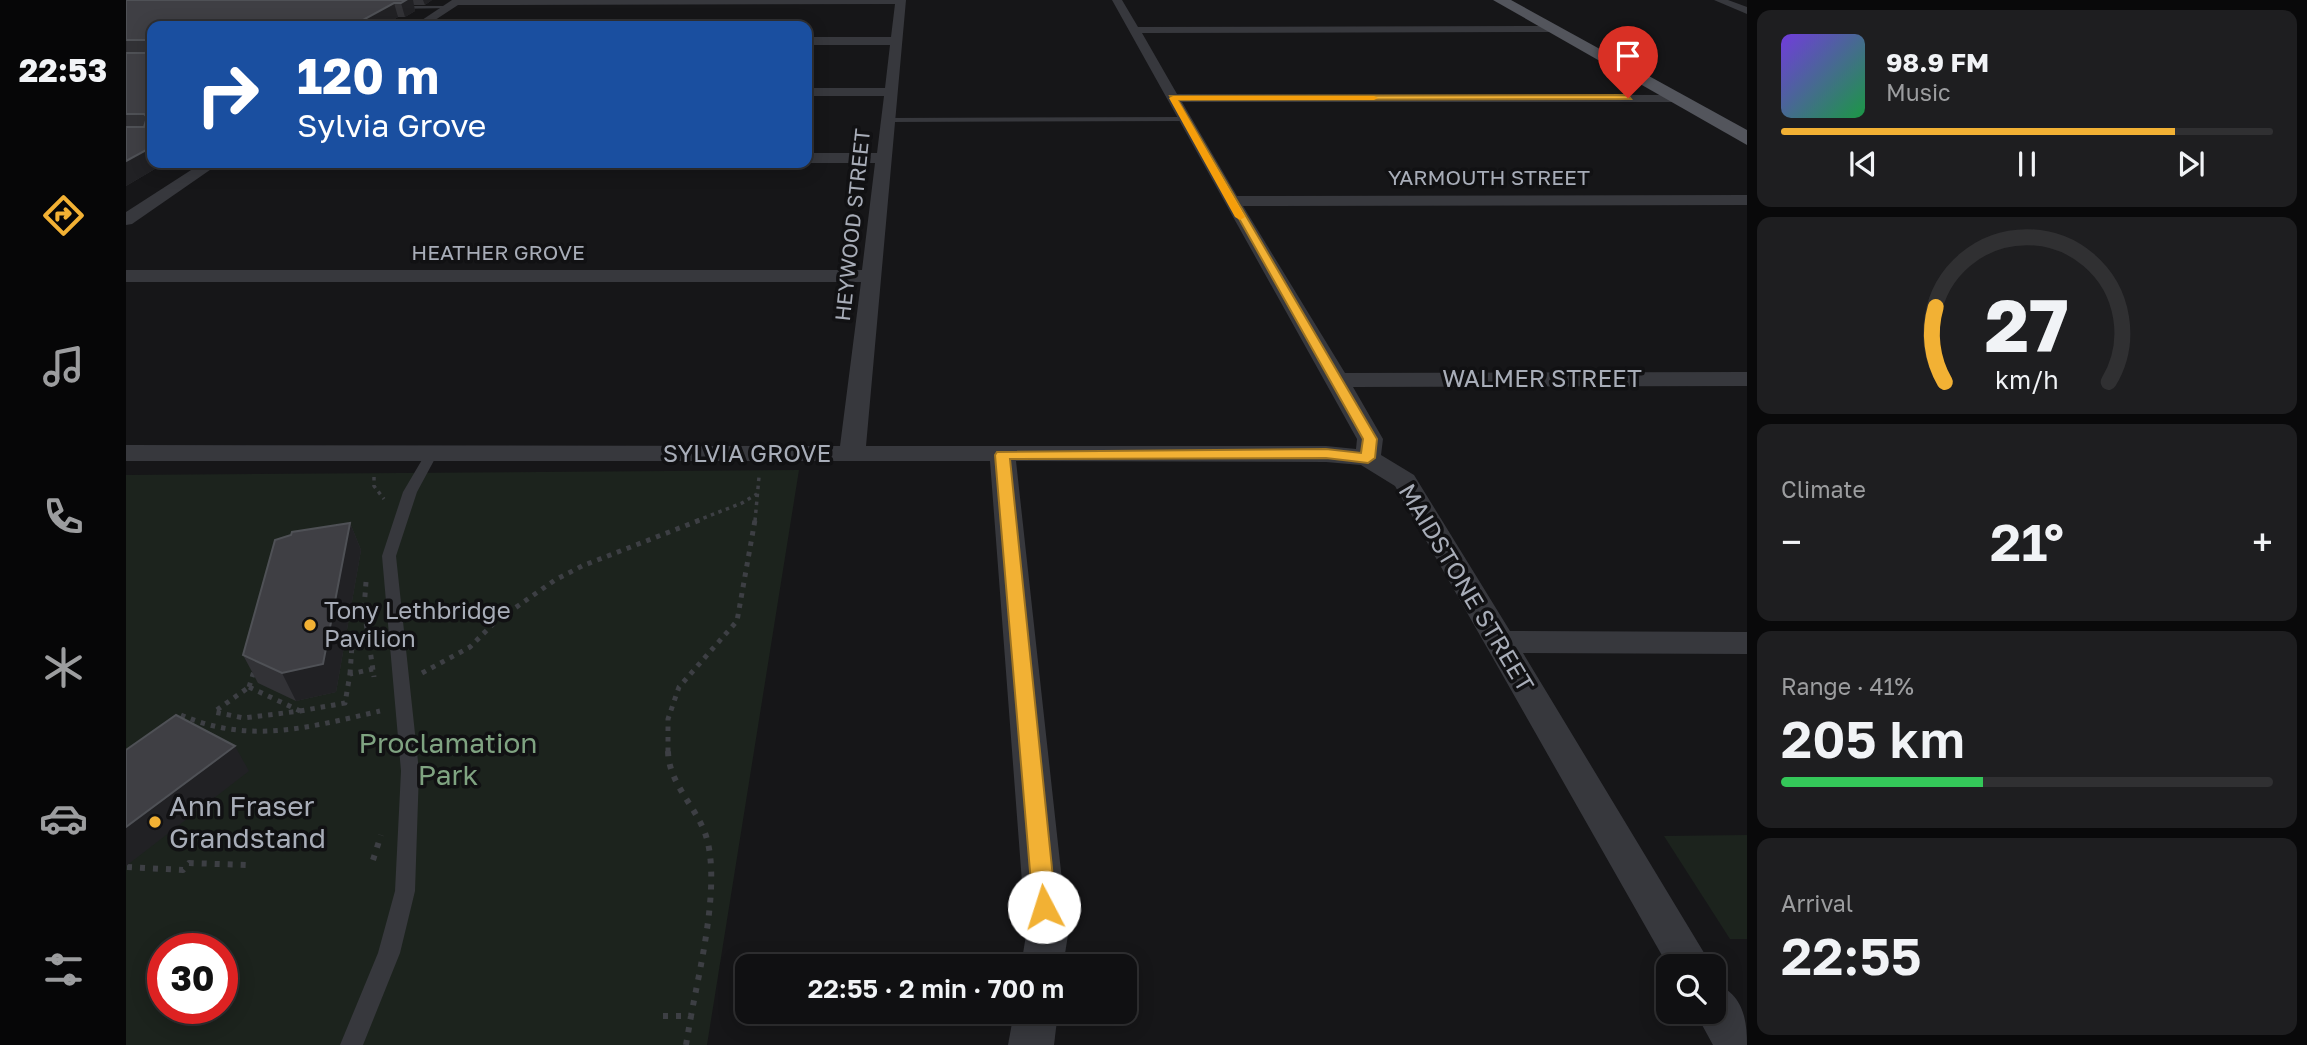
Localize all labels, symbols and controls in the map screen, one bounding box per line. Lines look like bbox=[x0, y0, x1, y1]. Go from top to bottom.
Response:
pin bbox=[1598, 26, 1658, 98]
icon: arrive bbox=[1609, 37, 1647, 75]
text: 120 m bbox=[297, 46, 439, 105]
text: 98.9 FM bbox=[1886, 47, 1989, 78]
icon: right bbox=[182, 49, 273, 140]
text: 22:53 bbox=[19, 51, 107, 89]
text: Music bbox=[1886, 78, 1951, 106]
text: Sylvia Grove bbox=[297, 106, 486, 144]
street label: HEYWOOD STREET bbox=[829, 127, 875, 322]
icon: previous bbox=[1844, 145, 1882, 183]
icon: pause bbox=[2008, 145, 2046, 183]
icon: next bbox=[2172, 145, 2210, 183]
street label: YARMOUTH STREET bbox=[1388, 164, 1590, 190]
icon: directions bbox=[39, 191, 88, 240]
street label: HEATHER GROVE bbox=[411, 239, 585, 265]
text: 27 bbox=[1985, 281, 2069, 368]
icon: music bbox=[39, 342, 88, 391]
street label: WALMER STREET bbox=[1442, 363, 1642, 392]
text: km/h bbox=[1995, 363, 2059, 394]
street label: SYLVIA GROVE bbox=[663, 438, 831, 467]
text: Climate bbox=[1781, 475, 1866, 503]
street label: MAIDSTONE STREET bbox=[1394, 478, 1541, 697]
icon: phone bbox=[39, 492, 88, 541]
text: 21° bbox=[1990, 510, 2064, 572]
text: − bbox=[1781, 519, 1802, 564]
text: + bbox=[2252, 519, 2273, 564]
place label: Tony Lethbridge Pavilion bbox=[324, 595, 511, 652]
marker: Tony Lethbridge Pavilion bbox=[302, 617, 318, 633]
icon: climate bbox=[39, 643, 88, 692]
text: Range · 41% bbox=[1781, 672, 1914, 700]
text: 205 km bbox=[1781, 707, 1965, 769]
park label: Proclamation Park bbox=[359, 726, 537, 791]
place label: Ann Fraser Grandstand bbox=[169, 789, 326, 854]
icon: car bbox=[39, 794, 88, 843]
marker: Ann Fraser Grandstand bbox=[147, 814, 163, 830]
position arrow bbox=[1007, 870, 1081, 944]
text: Arrival bbox=[1781, 889, 1853, 917]
text: 22:55 bbox=[1781, 924, 1922, 986]
speed limit sign: 30 bbox=[147, 933, 238, 1024]
icon: filters bbox=[39, 945, 88, 994]
map controls bbox=[1656, 954, 1726, 1024]
button: search bbox=[1656, 954, 1726, 1024]
text: 22:55 · 2 min · 700 m bbox=[808, 973, 1064, 1004]

